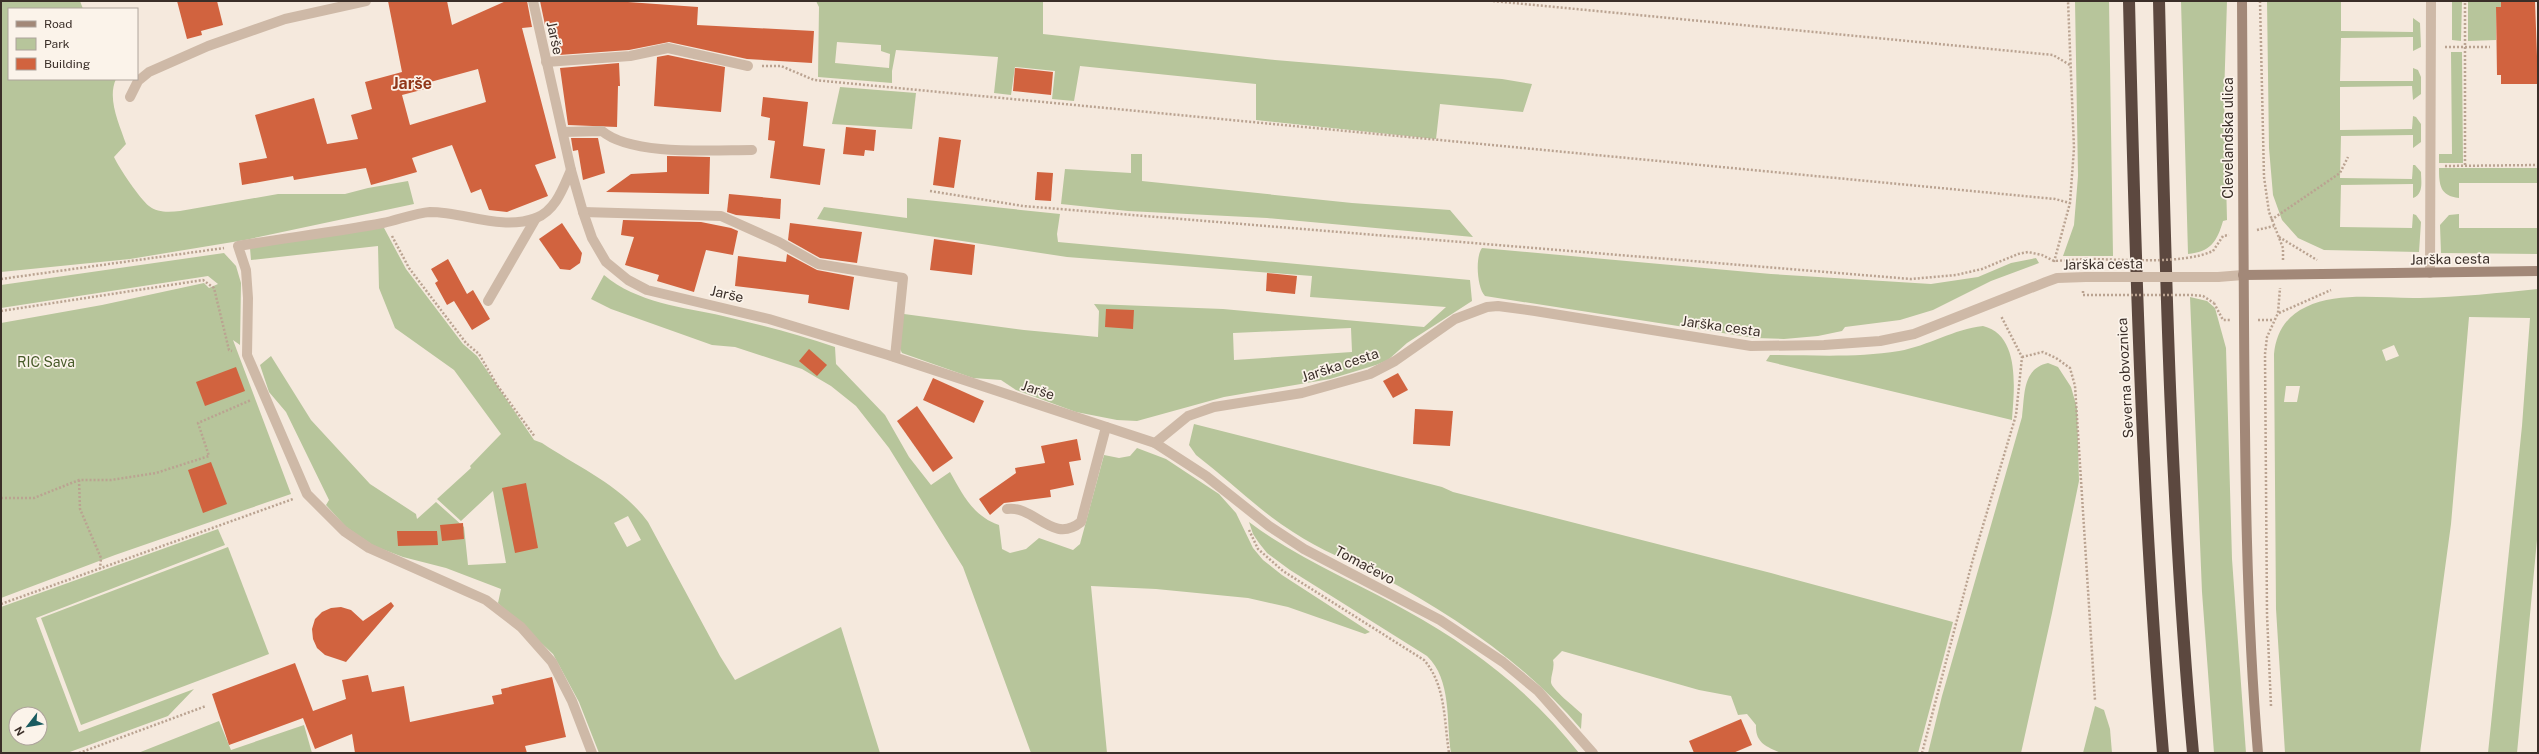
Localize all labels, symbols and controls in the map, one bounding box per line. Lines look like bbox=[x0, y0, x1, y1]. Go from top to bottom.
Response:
legend bbox=[8, 8, 138, 80]
text: Road bbox=[44, 17, 72, 31]
street label: Jarše bbox=[544, 20, 566, 56]
text: Park bbox=[44, 37, 70, 51]
text: Building bbox=[44, 57, 90, 71]
district label: Jarše bbox=[392, 74, 432, 93]
street label: Clevelandska ulica bbox=[2220, 77, 2236, 199]
street label: Jarška cesta bbox=[2410, 250, 2490, 268]
street label: Jarška cesta bbox=[2063, 255, 2143, 273]
street label: Jarše bbox=[709, 282, 745, 306]
street label: Jarška cesta bbox=[1680, 313, 1762, 339]
street label: Severna obvoznica bbox=[2114, 317, 2136, 439]
street label: Jarška cesta bbox=[1300, 345, 1380, 385]
park label: RIC Sava bbox=[17, 354, 75, 370]
street label: Jarše bbox=[1020, 377, 1057, 403]
street label: Tomačevo bbox=[1332, 543, 1398, 587]
north arrow bbox=[8, 706, 48, 746]
text: N bbox=[12, 724, 27, 738]

